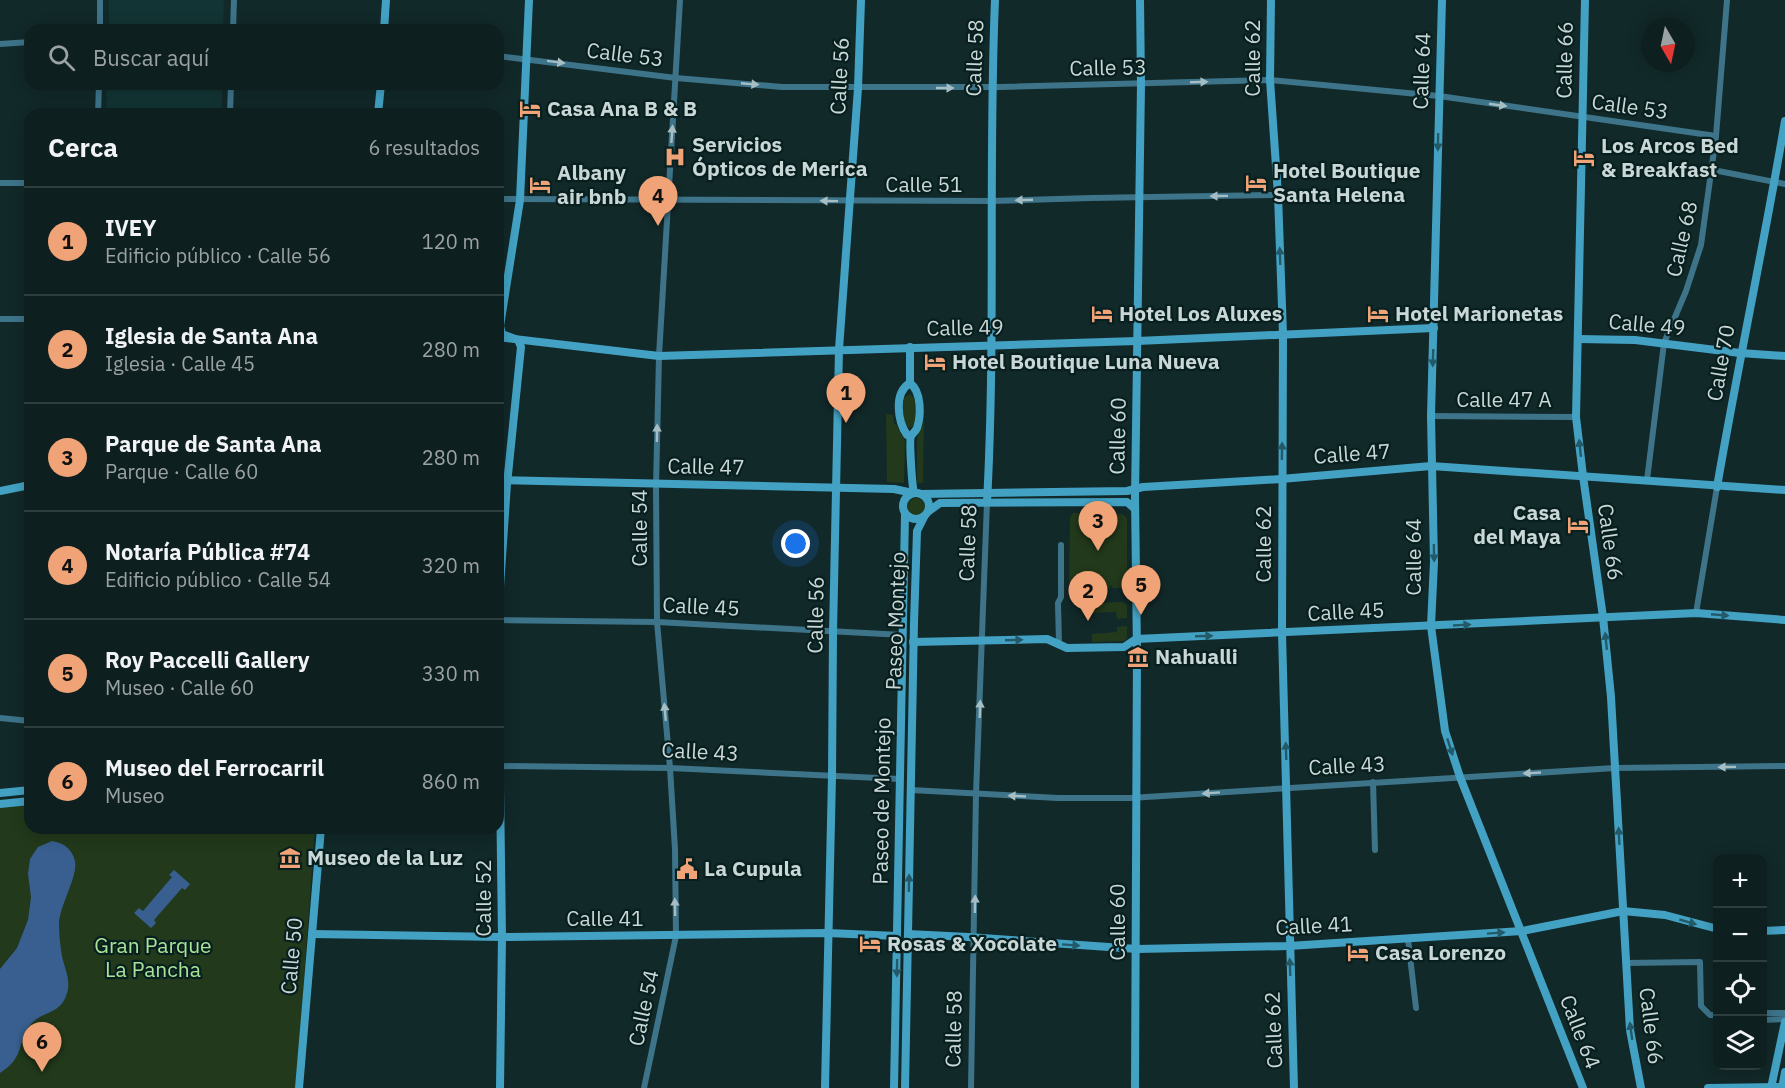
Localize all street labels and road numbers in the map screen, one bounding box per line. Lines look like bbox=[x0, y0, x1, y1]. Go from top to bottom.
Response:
street label: Calle 58 bbox=[959, 19, 989, 97]
street label: Calle 62 bbox=[1238, 19, 1266, 97]
street label: Calle 66 bbox=[1549, 21, 1579, 99]
street label: Calle 64 bbox=[1406, 32, 1436, 110]
street label: Calle 53 bbox=[585, 35, 665, 73]
street label: Calle 56 bbox=[823, 37, 855, 115]
street label: Calle 53 bbox=[1069, 52, 1147, 82]
street label: Calle 53 bbox=[1590, 87, 1670, 125]
street label: Calle 51 bbox=[885, 170, 963, 198]
street label: Calle 68 bbox=[1659, 198, 1703, 280]
street label: Calle 49 bbox=[1607, 307, 1687, 341]
street label: Calle 49 bbox=[926, 312, 1004, 342]
street label: Calle 70 bbox=[1700, 322, 1741, 403]
street label: Calle 47 A bbox=[1456, 385, 1552, 413]
street label: Calle 60 bbox=[1102, 397, 1132, 475]
street label: Calle 47 bbox=[1312, 436, 1391, 470]
street label: Calle 47 bbox=[667, 451, 745, 481]
street label: Calle 54 bbox=[625, 489, 653, 567]
street label: Calle 66 bbox=[1592, 502, 1630, 582]
street label: Calle 58 bbox=[952, 504, 982, 582]
street label: Calle 62 bbox=[1249, 505, 1277, 583]
street label: Calle 64 bbox=[1399, 518, 1427, 596]
street label: Paseo Montejo bbox=[879, 551, 911, 691]
street label: Calle 56 bbox=[800, 576, 830, 654]
street label: Calle 45 bbox=[662, 590, 740, 622]
street label: Calle 45 bbox=[1307, 595, 1385, 627]
street label: Paseo de Montejo bbox=[866, 717, 896, 885]
street label: Calle 43 bbox=[661, 735, 739, 767]
street label: Calle 43 bbox=[1308, 749, 1386, 781]
street label: Calle 52 bbox=[469, 859, 497, 937]
street label: Calle 60 bbox=[1103, 883, 1131, 961]
street label: Calle 41 bbox=[566, 904, 644, 932]
street label: Calle 41 bbox=[1275, 909, 1353, 941]
street label: Calle 50 bbox=[274, 916, 308, 996]
street label: Calle 54 bbox=[621, 967, 665, 1048]
street label: Calle 66 bbox=[1633, 986, 1671, 1066]
street label: Calle 58 bbox=[938, 990, 968, 1068]
street label: Calle 62 bbox=[1258, 991, 1288, 1069]
street label: Calle 64 bbox=[1554, 991, 1608, 1073]

